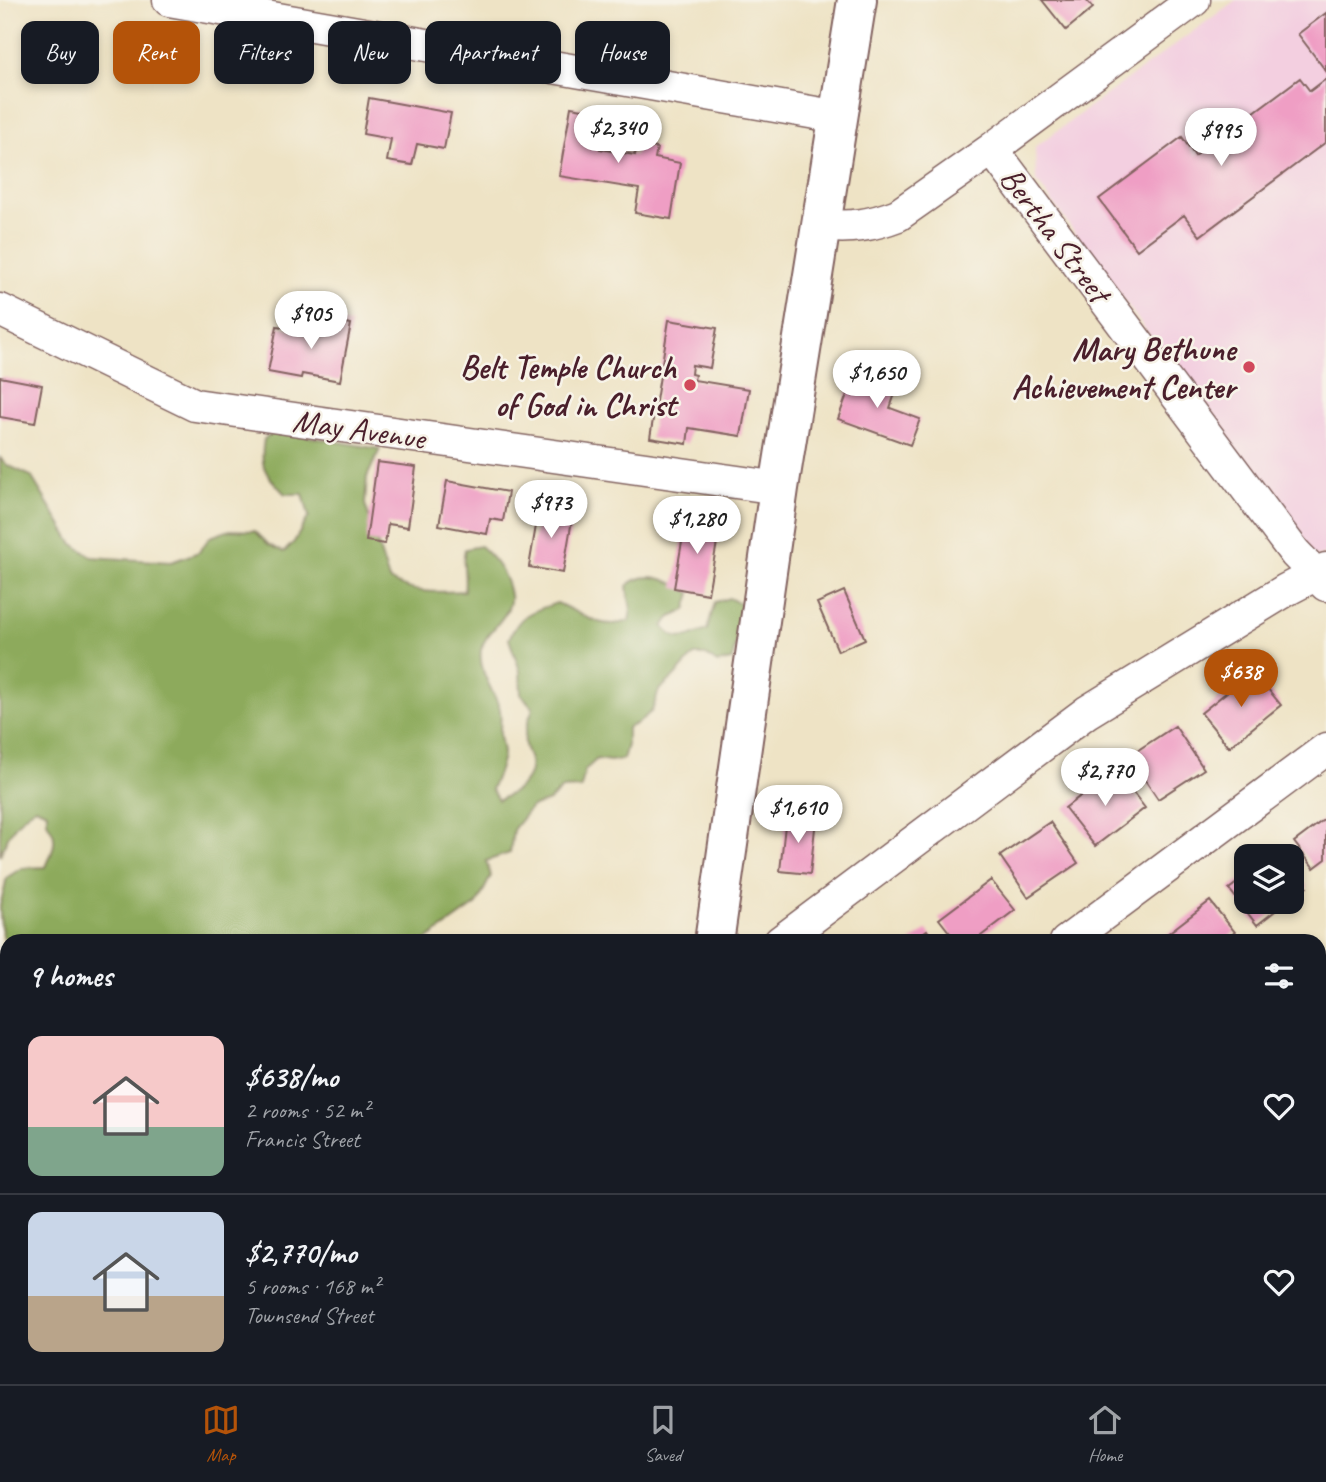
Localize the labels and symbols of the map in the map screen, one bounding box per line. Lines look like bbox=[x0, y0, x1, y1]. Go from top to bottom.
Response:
pin: $2,340 bbox=[561, 106, 675, 165]
pin: $995 bbox=[1180, 108, 1262, 168]
street label: Bertha Street bbox=[991, 159, 1122, 314]
pin: $905 bbox=[270, 292, 352, 351]
place label: Mary Bethune Achievement Center bbox=[1012, 328, 1238, 408]
place label: Belt Temple Church of God in Christ bbox=[460, 346, 679, 426]
pin: $1,650 bbox=[820, 350, 934, 410]
marker: Mary Bethune Achievement Center bbox=[1241, 359, 1257, 375]
marker: Belt Temple Church of God in Christ bbox=[682, 377, 698, 393]
street label: May Avenue bbox=[290, 399, 430, 459]
pin: $973 bbox=[510, 480, 592, 540]
pin: $1,280 bbox=[640, 496, 754, 556]
pin: $638 bbox=[1200, 650, 1282, 709]
pin: $2,770 bbox=[1048, 748, 1162, 808]
pin: $1,610 bbox=[741, 786, 855, 845]

